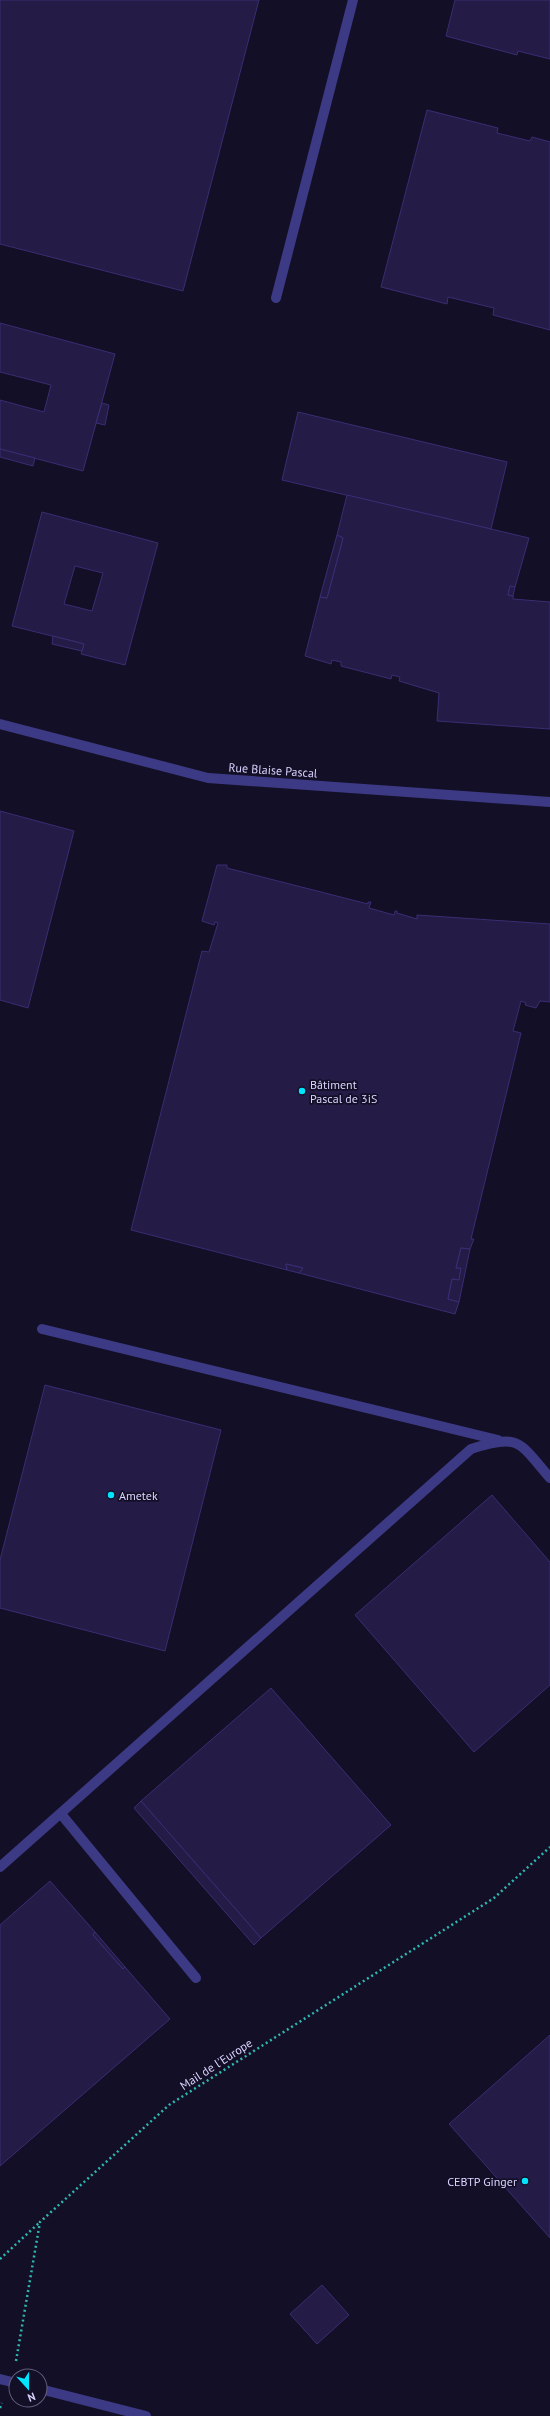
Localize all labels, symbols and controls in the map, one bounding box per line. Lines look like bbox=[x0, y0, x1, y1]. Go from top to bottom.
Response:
street label: Rue Blaise Pascal bbox=[228, 759, 318, 781]
place label: Bâtiment Pascal de 3iS bbox=[310, 1077, 377, 1106]
marker: Bâtiment Pascal de 3iS bbox=[297, 1086, 307, 1096]
place label: Ametek bbox=[119, 1488, 158, 1503]
marker: Ametek bbox=[106, 1490, 116, 1500]
street label: Mail de l'Europe bbox=[177, 2035, 255, 2093]
place label: CEBTP Ginger bbox=[447, 2174, 517, 2189]
marker: CEBTP Ginger bbox=[520, 2176, 530, 2186]
north arrow bbox=[8, 2368, 48, 2408]
text: N bbox=[26, 2390, 37, 2405]

